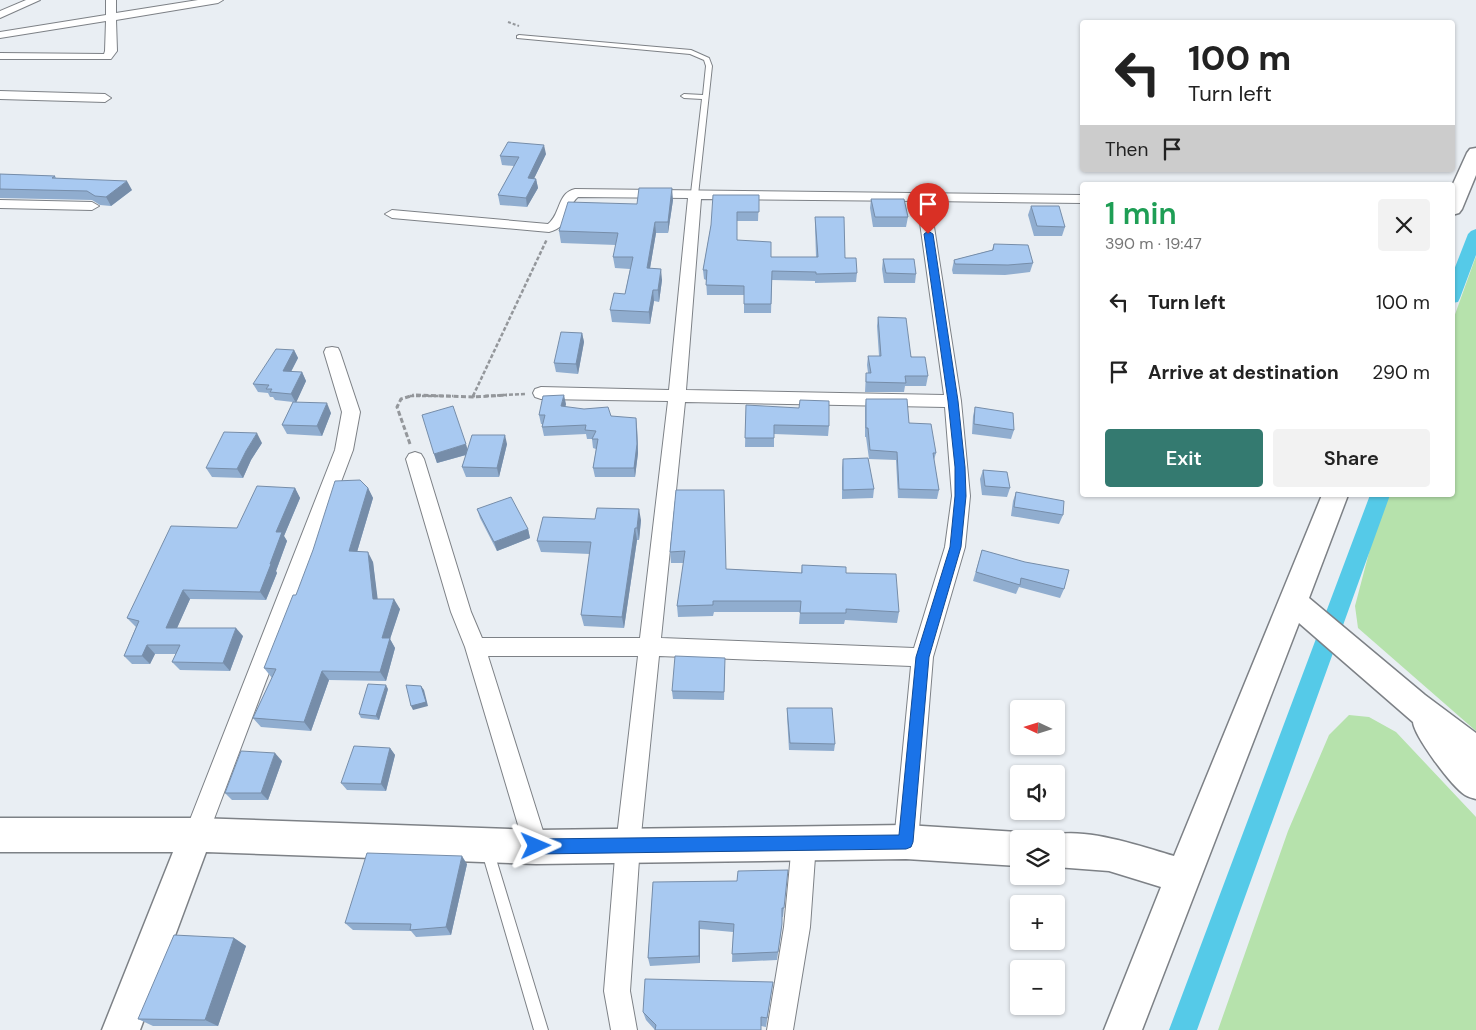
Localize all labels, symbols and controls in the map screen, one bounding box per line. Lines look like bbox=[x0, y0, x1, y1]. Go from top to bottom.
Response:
text: 100 m bbox=[1188, 35, 1291, 81]
icon: left bbox=[1105, 40, 1170, 105]
text: Turn left bbox=[1188, 79, 1272, 108]
icon: arrive bbox=[1158, 135, 1186, 163]
text: Then bbox=[1105, 137, 1148, 162]
pin bbox=[907, 183, 949, 234]
icon: arrive bbox=[914, 190, 942, 218]
text: 1 min bbox=[1105, 194, 1177, 233]
button: close bbox=[1378, 199, 1430, 251]
text: 390 m · 19:47 bbox=[1105, 233, 1202, 254]
icon: left bbox=[1105, 288, 1133, 316]
text: Turn left bbox=[1148, 290, 1226, 315]
text: 100 m bbox=[1376, 290, 1430, 315]
icon: arrive bbox=[1105, 358, 1133, 386]
text: Arrive at destination bbox=[1148, 360, 1339, 385]
text: 290 m bbox=[1372, 360, 1430, 385]
button: Exit bbox=[1105, 429, 1263, 487]
button: Share bbox=[1273, 429, 1430, 487]
north arrow bbox=[1010, 700, 1065, 755]
map controls bbox=[1010, 700, 1065, 1015]
button: sound bbox=[1010, 765, 1065, 820]
position arrow bbox=[509, 819, 561, 871]
button: layers bbox=[1010, 830, 1065, 885]
button: + bbox=[1010, 895, 1065, 950]
button: − bbox=[1010, 960, 1065, 1015]

